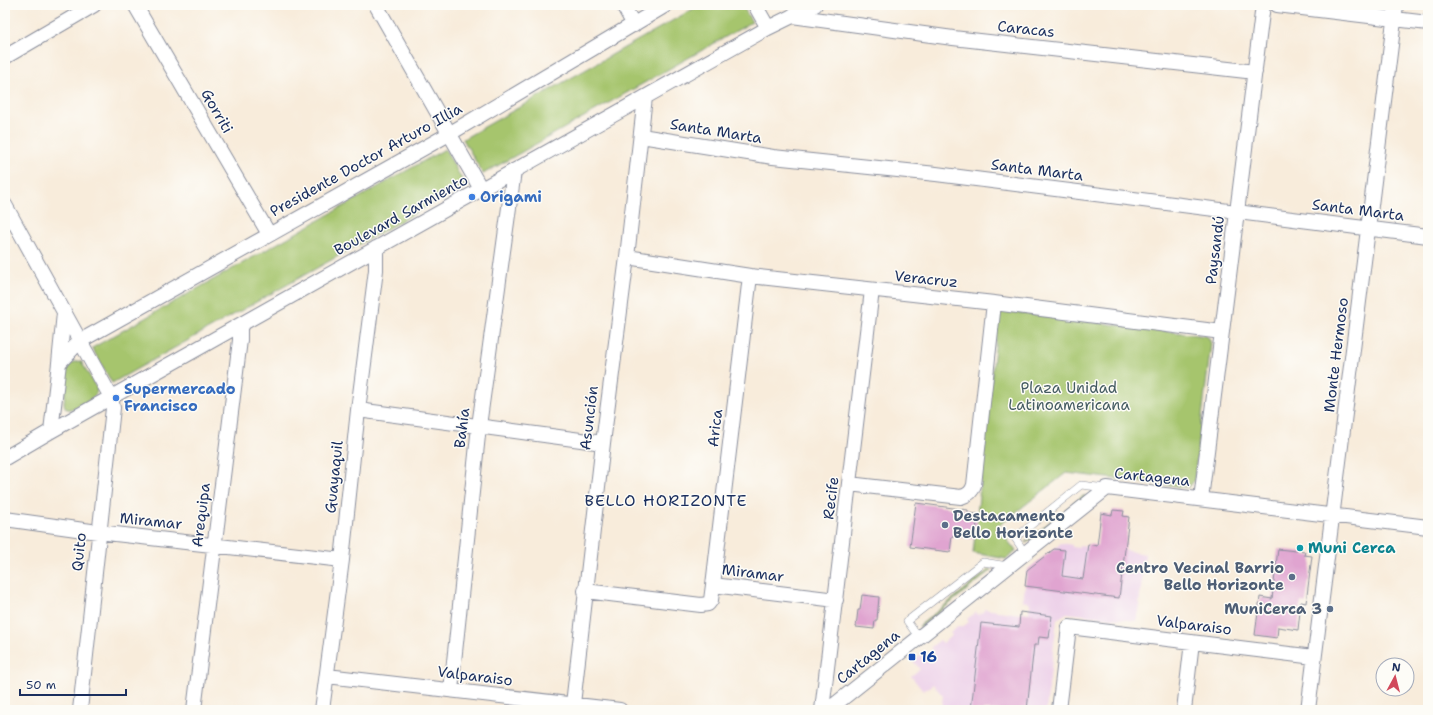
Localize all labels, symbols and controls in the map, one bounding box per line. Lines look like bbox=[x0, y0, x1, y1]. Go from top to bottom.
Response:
street label: Caracas bbox=[996, 16, 1056, 42]
street label: Gorriti bbox=[196, 85, 238, 137]
street label: Presidente Doctor Arturo Illia bbox=[266, 98, 466, 221]
street label: Santa Marta bbox=[669, 114, 764, 148]
street label: Santa Marta bbox=[990, 154, 1085, 186]
street label: Boulevard Sarmiento bbox=[330, 170, 472, 260]
place label: Origami bbox=[480, 187, 542, 207]
marker: Origami bbox=[467, 192, 477, 202]
street label: Santa Marta bbox=[1311, 194, 1406, 226]
street label: Paysandú bbox=[1201, 214, 1229, 286]
street label: Veracruz bbox=[893, 266, 959, 292]
street label: Monte Hermoso bbox=[1319, 296, 1353, 414]
park label: Plaza Unidad Latinoamericana bbox=[1008, 378, 1130, 415]
place label: Supermercado Francisco bbox=[124, 379, 236, 416]
street label: Asunción bbox=[575, 385, 603, 451]
marker: Supermercado Francisco bbox=[111, 393, 121, 403]
street label: Bahía bbox=[450, 406, 474, 449]
street label: Arica bbox=[703, 407, 727, 448]
street label: Guayaquil bbox=[320, 439, 348, 514]
street label: Cartagena bbox=[1113, 463, 1191, 491]
street label: Recife bbox=[818, 475, 844, 521]
street label: Arequipa bbox=[187, 481, 215, 548]
district label: BELLO HORIZONTE bbox=[584, 490, 748, 511]
place label: Destacamento Bello Horizonte bbox=[953, 506, 1073, 543]
street label: Miramar bbox=[119, 508, 183, 534]
marker: Destacamento Bello Horizonte bbox=[940, 520, 950, 530]
street label: Quito bbox=[67, 532, 91, 572]
place label: Muni Cerca bbox=[1308, 538, 1396, 558]
marker: Muni Cerca bbox=[1295, 543, 1305, 553]
place label: Centro Vecinal Barrio Bello Horizonte bbox=[1116, 558, 1284, 595]
street label: Miramar bbox=[721, 559, 785, 587]
marker: Centro Vecinal Barrio Bello Horizonte bbox=[1287, 572, 1297, 582]
place label: MuniCerca 3 bbox=[1224, 599, 1322, 619]
marker: MuniCerca 3 bbox=[1325, 604, 1335, 614]
street label: Valparaiso bbox=[1155, 610, 1233, 640]
street label: Cartagena bbox=[832, 625, 904, 689]
place label: 16 bbox=[920, 647, 937, 667]
marker: 16 bbox=[907, 652, 917, 662]
north arrow bbox=[1375, 657, 1415, 697]
text: N bbox=[1391, 660, 1402, 676]
street label: Valparaiso bbox=[436, 661, 514, 691]
scale bar bbox=[20, 671, 126, 697]
text: 50 m bbox=[26, 677, 56, 693]

